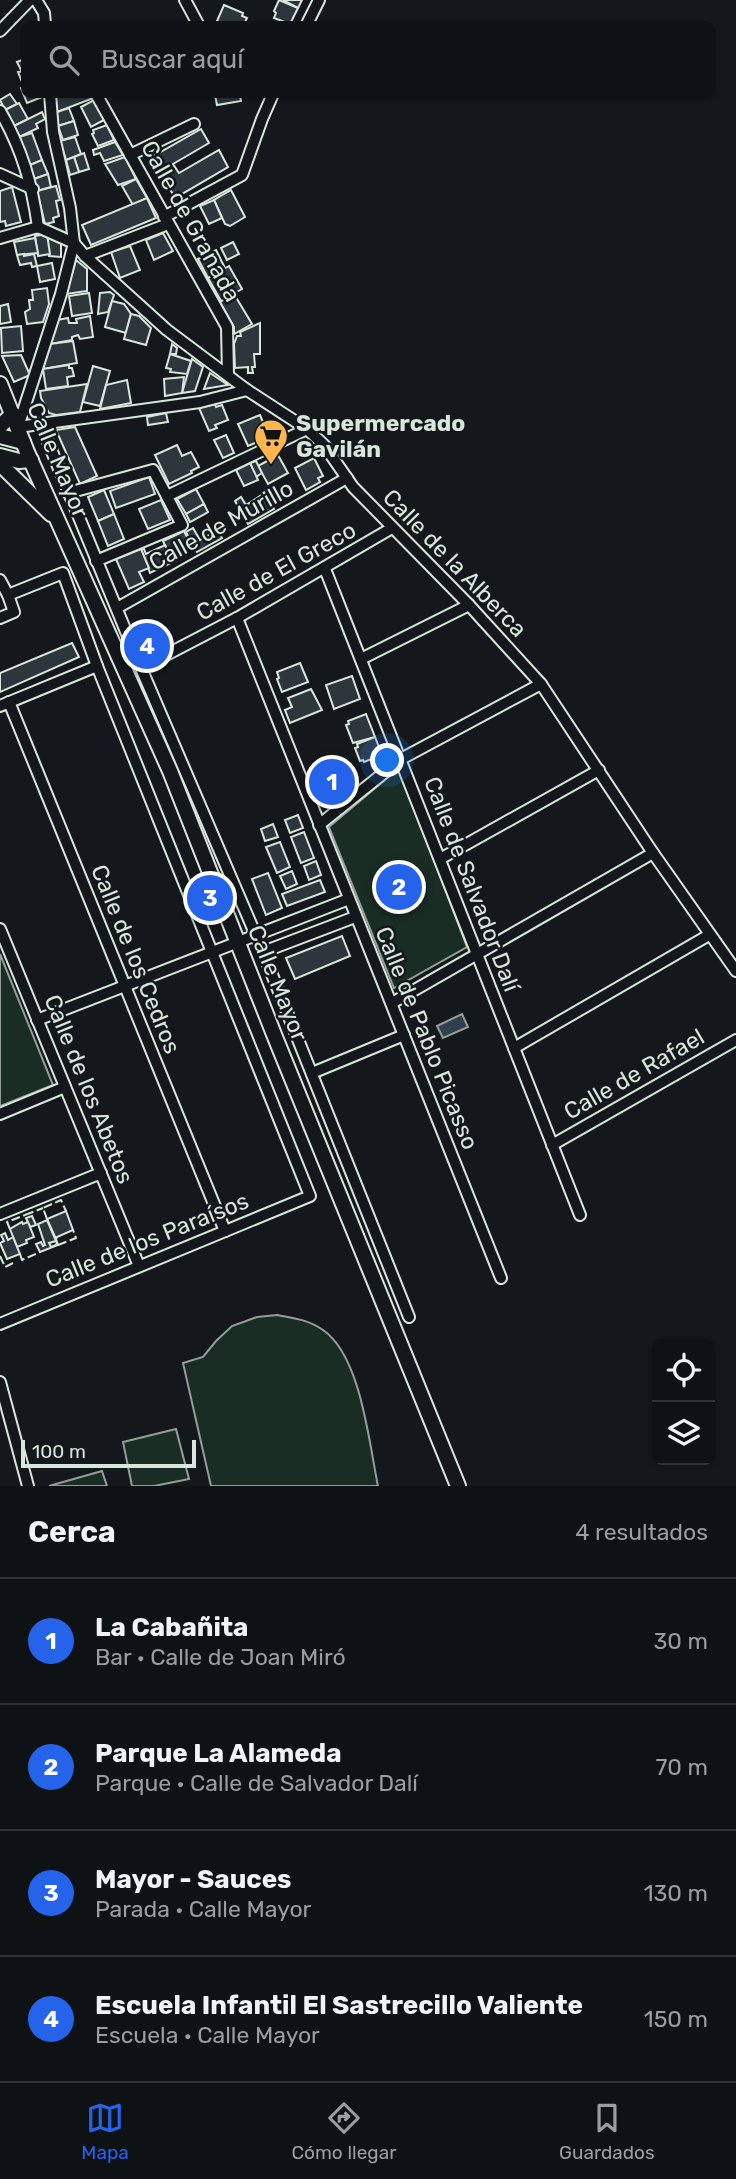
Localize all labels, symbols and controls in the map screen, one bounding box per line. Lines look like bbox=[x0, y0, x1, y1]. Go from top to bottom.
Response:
search box bbox=[21, 21, 715, 98]
icon: search bbox=[45, 41, 83, 79]
text: Buscar aquí bbox=[101, 44, 243, 75]
street label: Calle de Granada bbox=[135, 136, 247, 306]
street label: Calle Mayor bbox=[21, 398, 95, 522]
place label: Supermercado Gavilán bbox=[296, 409, 465, 463]
supermarket icon: Supermercado Gavilán bbox=[252, 417, 290, 466]
street label: Calle de Murillo bbox=[144, 474, 298, 576]
street label: Calle de la Alberca bbox=[377, 483, 533, 643]
street label: Calle de El Greco bbox=[191, 516, 361, 626]
pin: 4 bbox=[124, 620, 170, 672]
your location bbox=[370, 743, 404, 777]
pin: 1 bbox=[309, 756, 355, 808]
street label: Calle de Salvador Dalí bbox=[418, 773, 526, 997]
street label: Calle de los Cedros bbox=[85, 860, 187, 1058]
pin: 2 bbox=[376, 861, 422, 913]
pin: 3 bbox=[187, 872, 233, 924]
street label: Calle Mayor bbox=[242, 921, 314, 1045]
street label: Calle de Pablo Picasso bbox=[370, 923, 484, 1153]
street label: Calle de los Abetos bbox=[38, 990, 140, 1188]
street label: Calle de Rafael bbox=[559, 1023, 709, 1125]
street label: Calle de los Paraísos bbox=[41, 1186, 253, 1294]
map controls bbox=[652, 1339, 715, 1465]
button: locate bbox=[652, 1339, 715, 1402]
button: layers bbox=[652, 1402, 715, 1465]
scale bar bbox=[21, 1437, 196, 1469]
text: 100 m bbox=[32, 1440, 86, 1463]
text: Cerca bbox=[28, 1514, 116, 1550]
text: 4 resultados bbox=[575, 1518, 708, 1546]
text: La Cabañita bbox=[95, 1612, 248, 1643]
text: 1 bbox=[45, 1627, 57, 1655]
text: 30 m bbox=[653, 1627, 708, 1655]
text: Bar · Calle de Joan Miró bbox=[95, 1643, 346, 1671]
text: Parque La Alameda bbox=[95, 1738, 342, 1769]
text: 2 bbox=[44, 1753, 58, 1781]
text: 70 m bbox=[656, 1753, 708, 1781]
text: Parque · Calle de Salvador Dalí bbox=[95, 1769, 418, 1797]
text: Mayor - Sauces bbox=[95, 1864, 292, 1895]
text: 3 bbox=[43, 1879, 59, 1907]
text: 130 m bbox=[644, 1879, 708, 1907]
text: Parada · Calle Mayor bbox=[95, 1895, 311, 1923]
text: Escuela Infantil El Sastrecillo Valiente bbox=[95, 1990, 583, 2021]
text: 4 bbox=[43, 2005, 59, 2033]
text: 150 m bbox=[644, 2005, 708, 2033]
text: Escuela · Calle Mayor bbox=[95, 2021, 320, 2049]
tab: Mapa bbox=[81, 2099, 129, 2164]
tab: Cómo llegar bbox=[291, 2099, 396, 2164]
tab: Guardados bbox=[559, 2099, 655, 2164]

